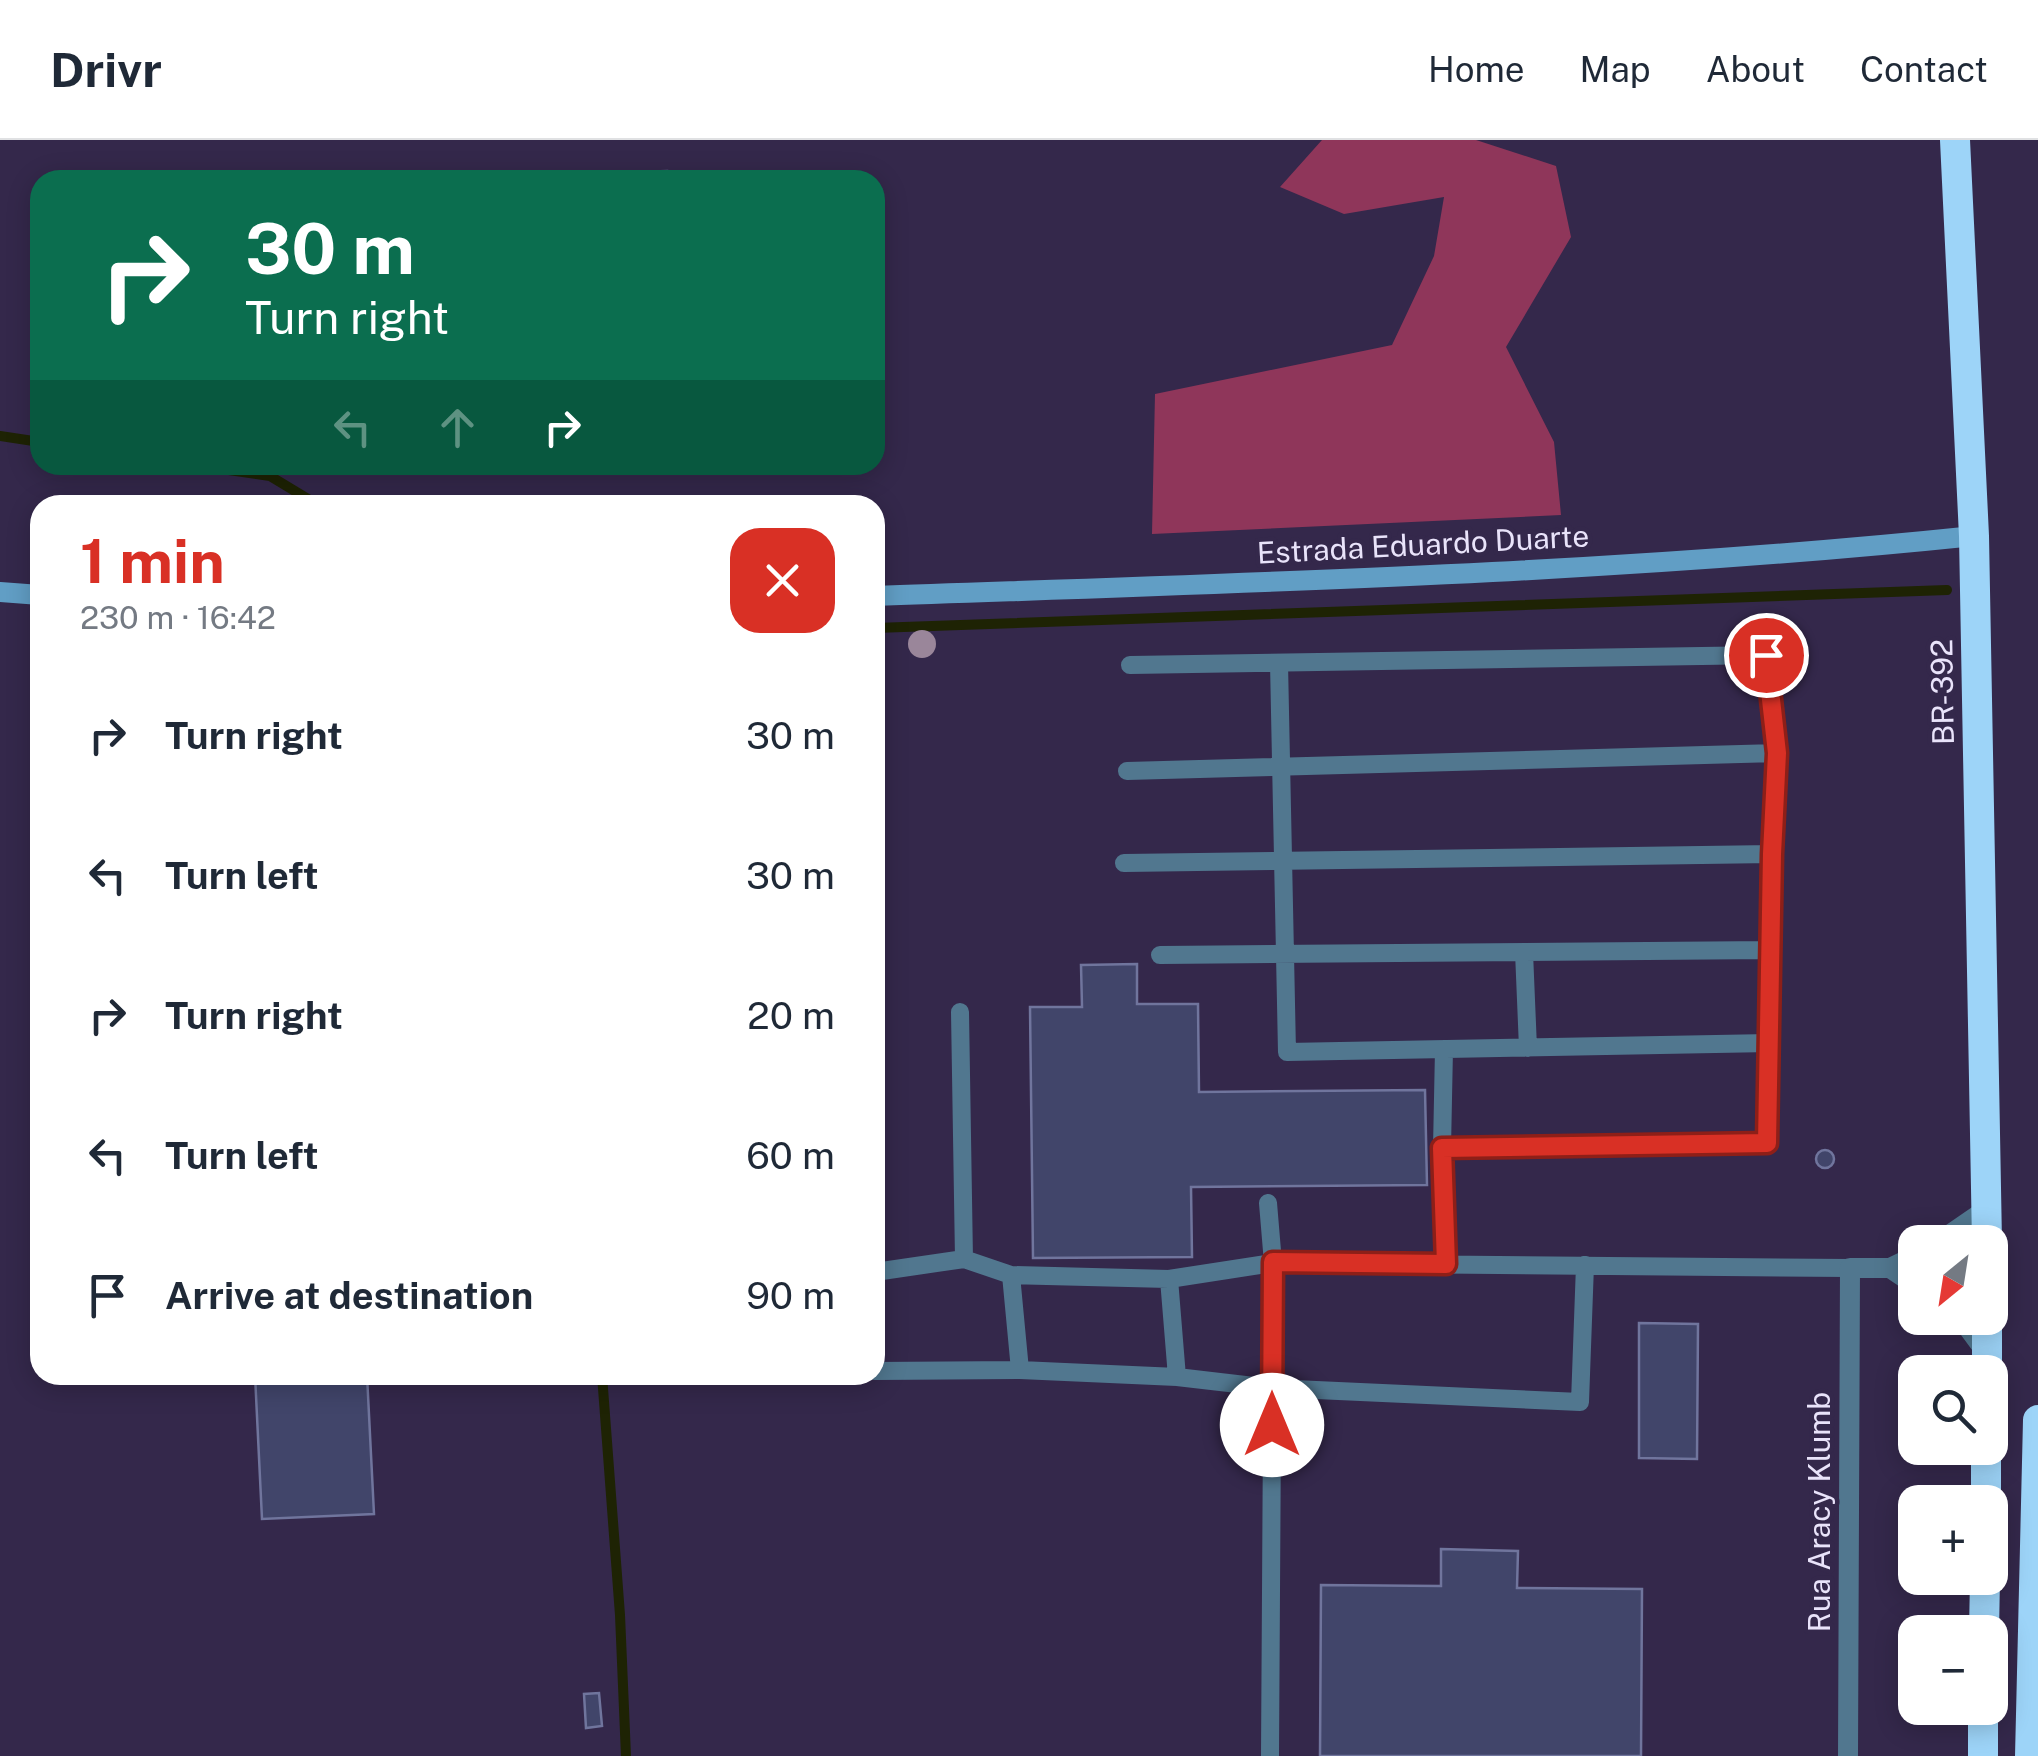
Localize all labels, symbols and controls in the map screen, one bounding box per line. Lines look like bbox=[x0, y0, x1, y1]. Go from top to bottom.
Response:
text: Drivr bbox=[50, 41, 162, 98]
text: Home bbox=[1428, 49, 1525, 90]
text: Map bbox=[1580, 49, 1651, 90]
text: About bbox=[1706, 49, 1805, 90]
text: Contact bbox=[1860, 49, 1988, 90]
text: 30 m bbox=[245, 207, 415, 290]
icon: right bbox=[80, 210, 210, 340]
text: Turn right bbox=[245, 291, 449, 344]
icon: left bbox=[325, 400, 380, 455]
icon: ahead bbox=[430, 400, 485, 455]
icon: right bbox=[535, 400, 590, 455]
street label: Estrada Eduardo Duarte bbox=[1256, 517, 1590, 571]
text: 1 min bbox=[80, 526, 225, 597]
button: close bbox=[730, 528, 835, 633]
text: 230 m · 16:42 bbox=[80, 599, 276, 636]
pin bbox=[1724, 613, 1809, 698]
icon: arrive bbox=[1739, 628, 1794, 683]
street label: BR-392 bbox=[1923, 639, 1961, 745]
icon: right bbox=[80, 708, 135, 763]
text: Turn right bbox=[165, 713, 343, 758]
text: 30 m bbox=[746, 713, 835, 758]
icon: left bbox=[80, 848, 135, 903]
text: Turn left bbox=[165, 853, 319, 898]
text: 30 m bbox=[746, 853, 835, 898]
icon: right bbox=[80, 988, 135, 1043]
text: Turn right bbox=[165, 993, 343, 1038]
text: 20 m bbox=[747, 993, 835, 1038]
icon: left bbox=[80, 1128, 135, 1183]
text: Turn left bbox=[165, 1133, 319, 1178]
text: 60 m bbox=[746, 1133, 835, 1178]
north arrow bbox=[1898, 1225, 2008, 1335]
map controls bbox=[1898, 1225, 2008, 1725]
icon: arrive bbox=[80, 1268, 135, 1323]
text: Arrive at destination bbox=[165, 1273, 533, 1318]
text: 90 m bbox=[746, 1273, 835, 1318]
button: search bbox=[1898, 1355, 2008, 1465]
position arrow bbox=[1220, 1373, 1324, 1477]
street label: Rua Aracy Klumb bbox=[1801, 1392, 1837, 1632]
button: + bbox=[1898, 1485, 2008, 1595]
button: − bbox=[1898, 1615, 2008, 1725]

